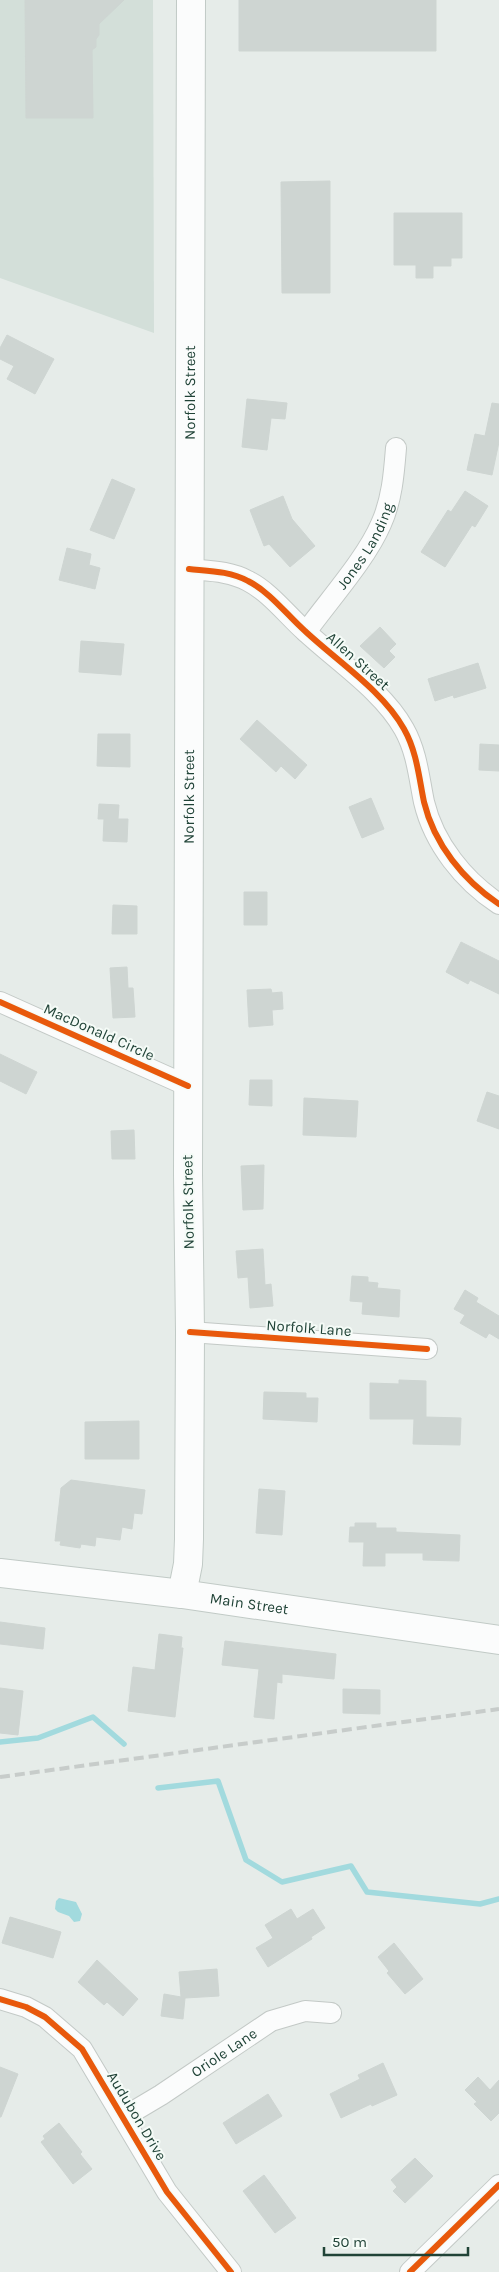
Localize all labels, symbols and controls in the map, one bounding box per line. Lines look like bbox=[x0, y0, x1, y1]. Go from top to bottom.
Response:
street label: Norfolk Street bbox=[181, 345, 199, 440]
street label: Jones Landing bbox=[333, 500, 397, 593]
street label: Allen Street bbox=[323, 628, 393, 694]
street label: Norfolk Street bbox=[180, 749, 198, 844]
street label: MacDonald Circle bbox=[41, 999, 157, 1065]
street label: Norfolk Street bbox=[178, 1154, 198, 1249]
street label: Norfolk Lane bbox=[266, 1316, 352, 1340]
street label: Main Street bbox=[209, 1589, 290, 1618]
street label: Oriole Lane bbox=[188, 2024, 260, 2081]
street label: Audubon Drive bbox=[103, 2068, 171, 2164]
scale bar bbox=[324, 2224, 468, 2256]
text: 50 m bbox=[332, 2233, 367, 2251]

